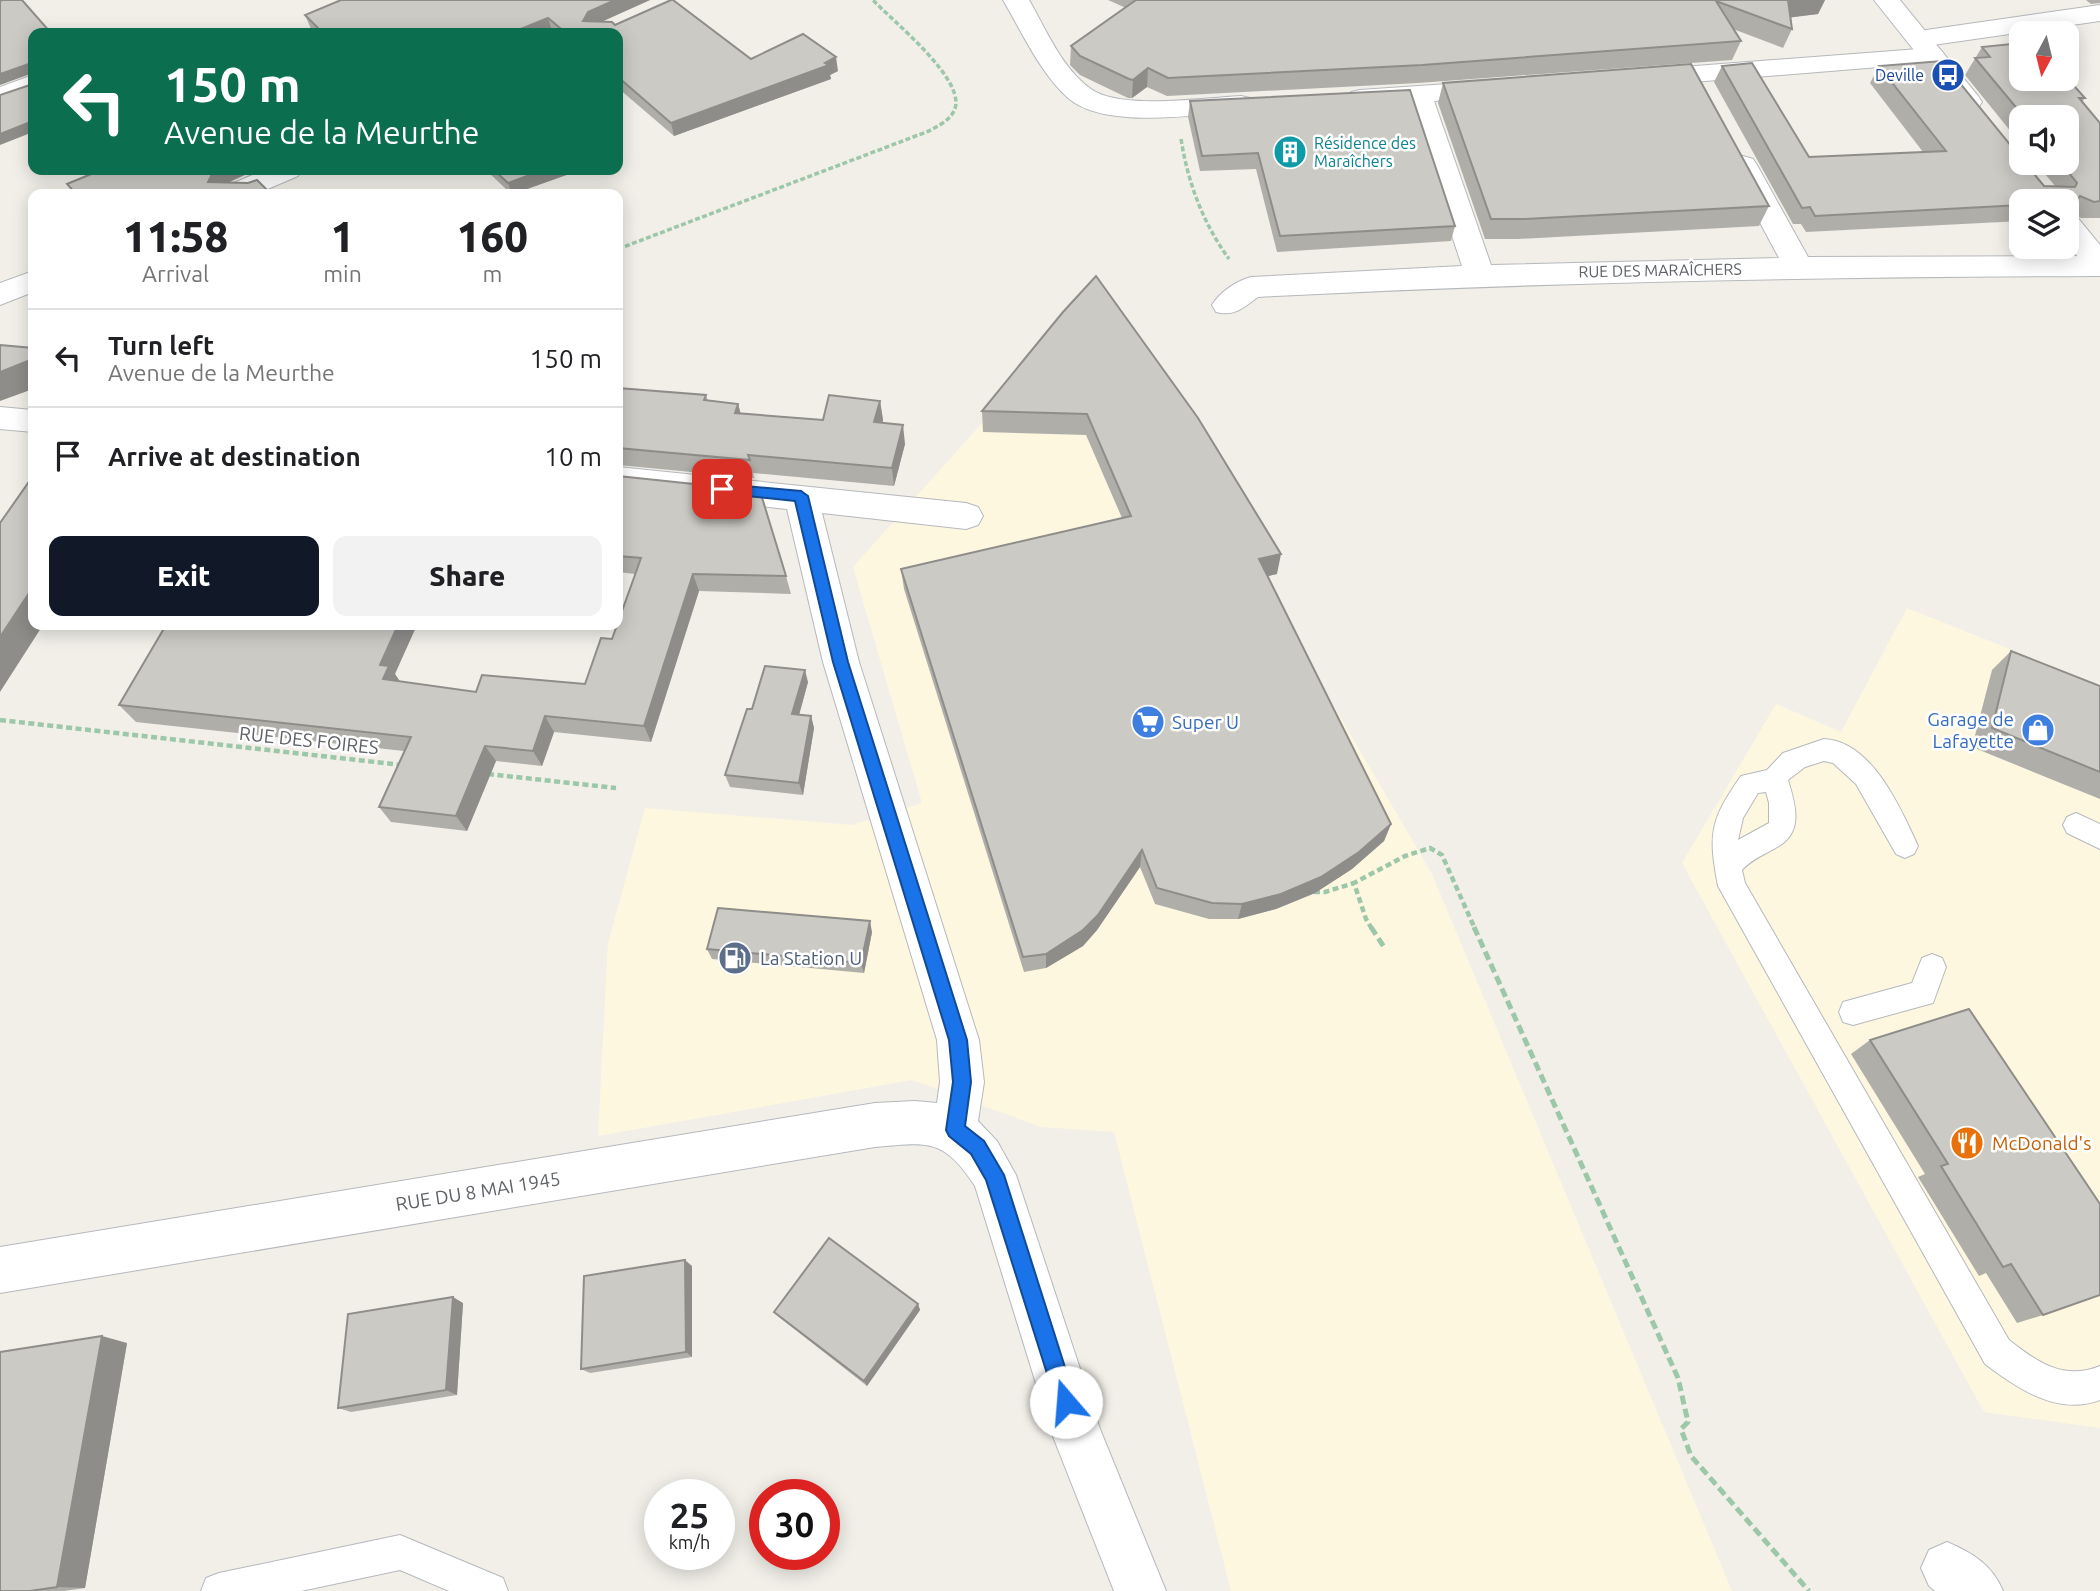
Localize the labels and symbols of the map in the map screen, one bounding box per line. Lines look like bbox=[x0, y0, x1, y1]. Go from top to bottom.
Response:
north arrow bbox=[2009, 21, 2079, 91]
bus stop icon: Deville bbox=[1929, 56, 1967, 94]
place label: Deville bbox=[1875, 66, 1924, 84]
building icon: Résidence des Maraîchers bbox=[1271, 133, 1309, 171]
place label: Résidence des Maraîchers bbox=[1314, 134, 1416, 170]
street label: RUE DES MARAÎCHERS bbox=[1578, 259, 1742, 280]
pin bbox=[692, 459, 752, 519]
supermarket icon: Super U bbox=[1129, 703, 1167, 741]
place label: Garage de Lafayette bbox=[1927, 708, 2014, 752]
place label: Super U bbox=[1172, 711, 1239, 733]
shop icon: Garage de Lafayette bbox=[2019, 711, 2057, 749]
street label: RUE DES FOIRES bbox=[238, 722, 380, 758]
fuel station icon: La Station U bbox=[716, 939, 754, 977]
place label: La Station U bbox=[760, 947, 862, 969]
restaurant icon: McDonald's bbox=[1948, 1124, 1986, 1162]
place label: McDonald's bbox=[1992, 1132, 2091, 1154]
street label: RUE DU 8 MAI 1945 bbox=[394, 1167, 562, 1215]
position arrow bbox=[1029, 1365, 1103, 1439]
speed limit sign: 30 bbox=[749, 1479, 840, 1570]

